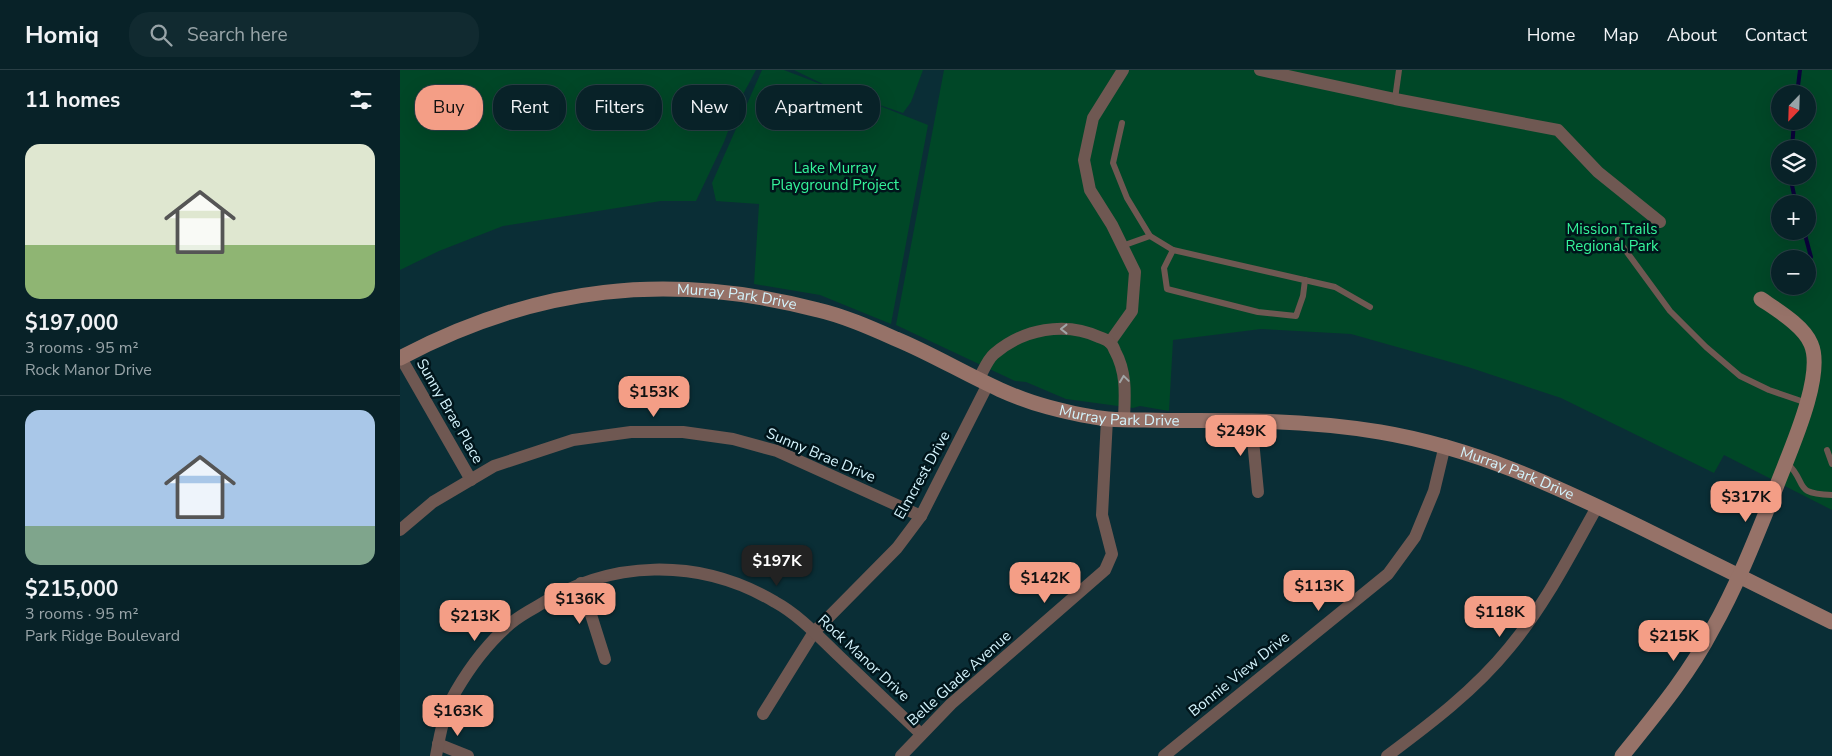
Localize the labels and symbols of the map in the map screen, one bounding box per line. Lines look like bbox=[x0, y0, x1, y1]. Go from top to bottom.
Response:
north arrow bbox=[1771, 85, 1816, 130]
park label: Lake Murray Playground Project bbox=[771, 158, 900, 195]
park label: Mission Trails Regional Park bbox=[1565, 219, 1659, 256]
street label: Murray Park Drive bbox=[677, 279, 799, 314]
one-way arrow bbox=[1060, 324, 1068, 334]
street label: Sunny Brae Place bbox=[412, 355, 488, 467]
one-way arrow bbox=[1119, 375, 1130, 383]
pin: $153K bbox=[619, 376, 689, 418]
street label: Murray Park Drive bbox=[1057, 400, 1180, 430]
pin: $249K bbox=[1206, 414, 1276, 457]
street label: Sunny Brae Drive bbox=[763, 423, 879, 487]
street label: Elmcrest Drive bbox=[889, 427, 955, 523]
street label: Murray Park Drive bbox=[1458, 442, 1577, 504]
pin: $317K bbox=[1711, 480, 1781, 523]
pin: $197K bbox=[742, 544, 812, 587]
pin: $142K bbox=[1010, 562, 1080, 604]
pin: $113K bbox=[1284, 570, 1354, 612]
pin: $136K bbox=[545, 582, 615, 625]
pin: $118K bbox=[1465, 596, 1535, 638]
pin: $213K bbox=[440, 600, 510, 642]
street label: Rock Manor Drive bbox=[814, 610, 914, 706]
pin: $215K bbox=[1639, 620, 1709, 662]
street label: Belle Glade Avenue bbox=[903, 626, 1015, 730]
street label: Bonnie View Drive bbox=[1184, 627, 1294, 721]
pin: $163K bbox=[423, 694, 493, 737]

